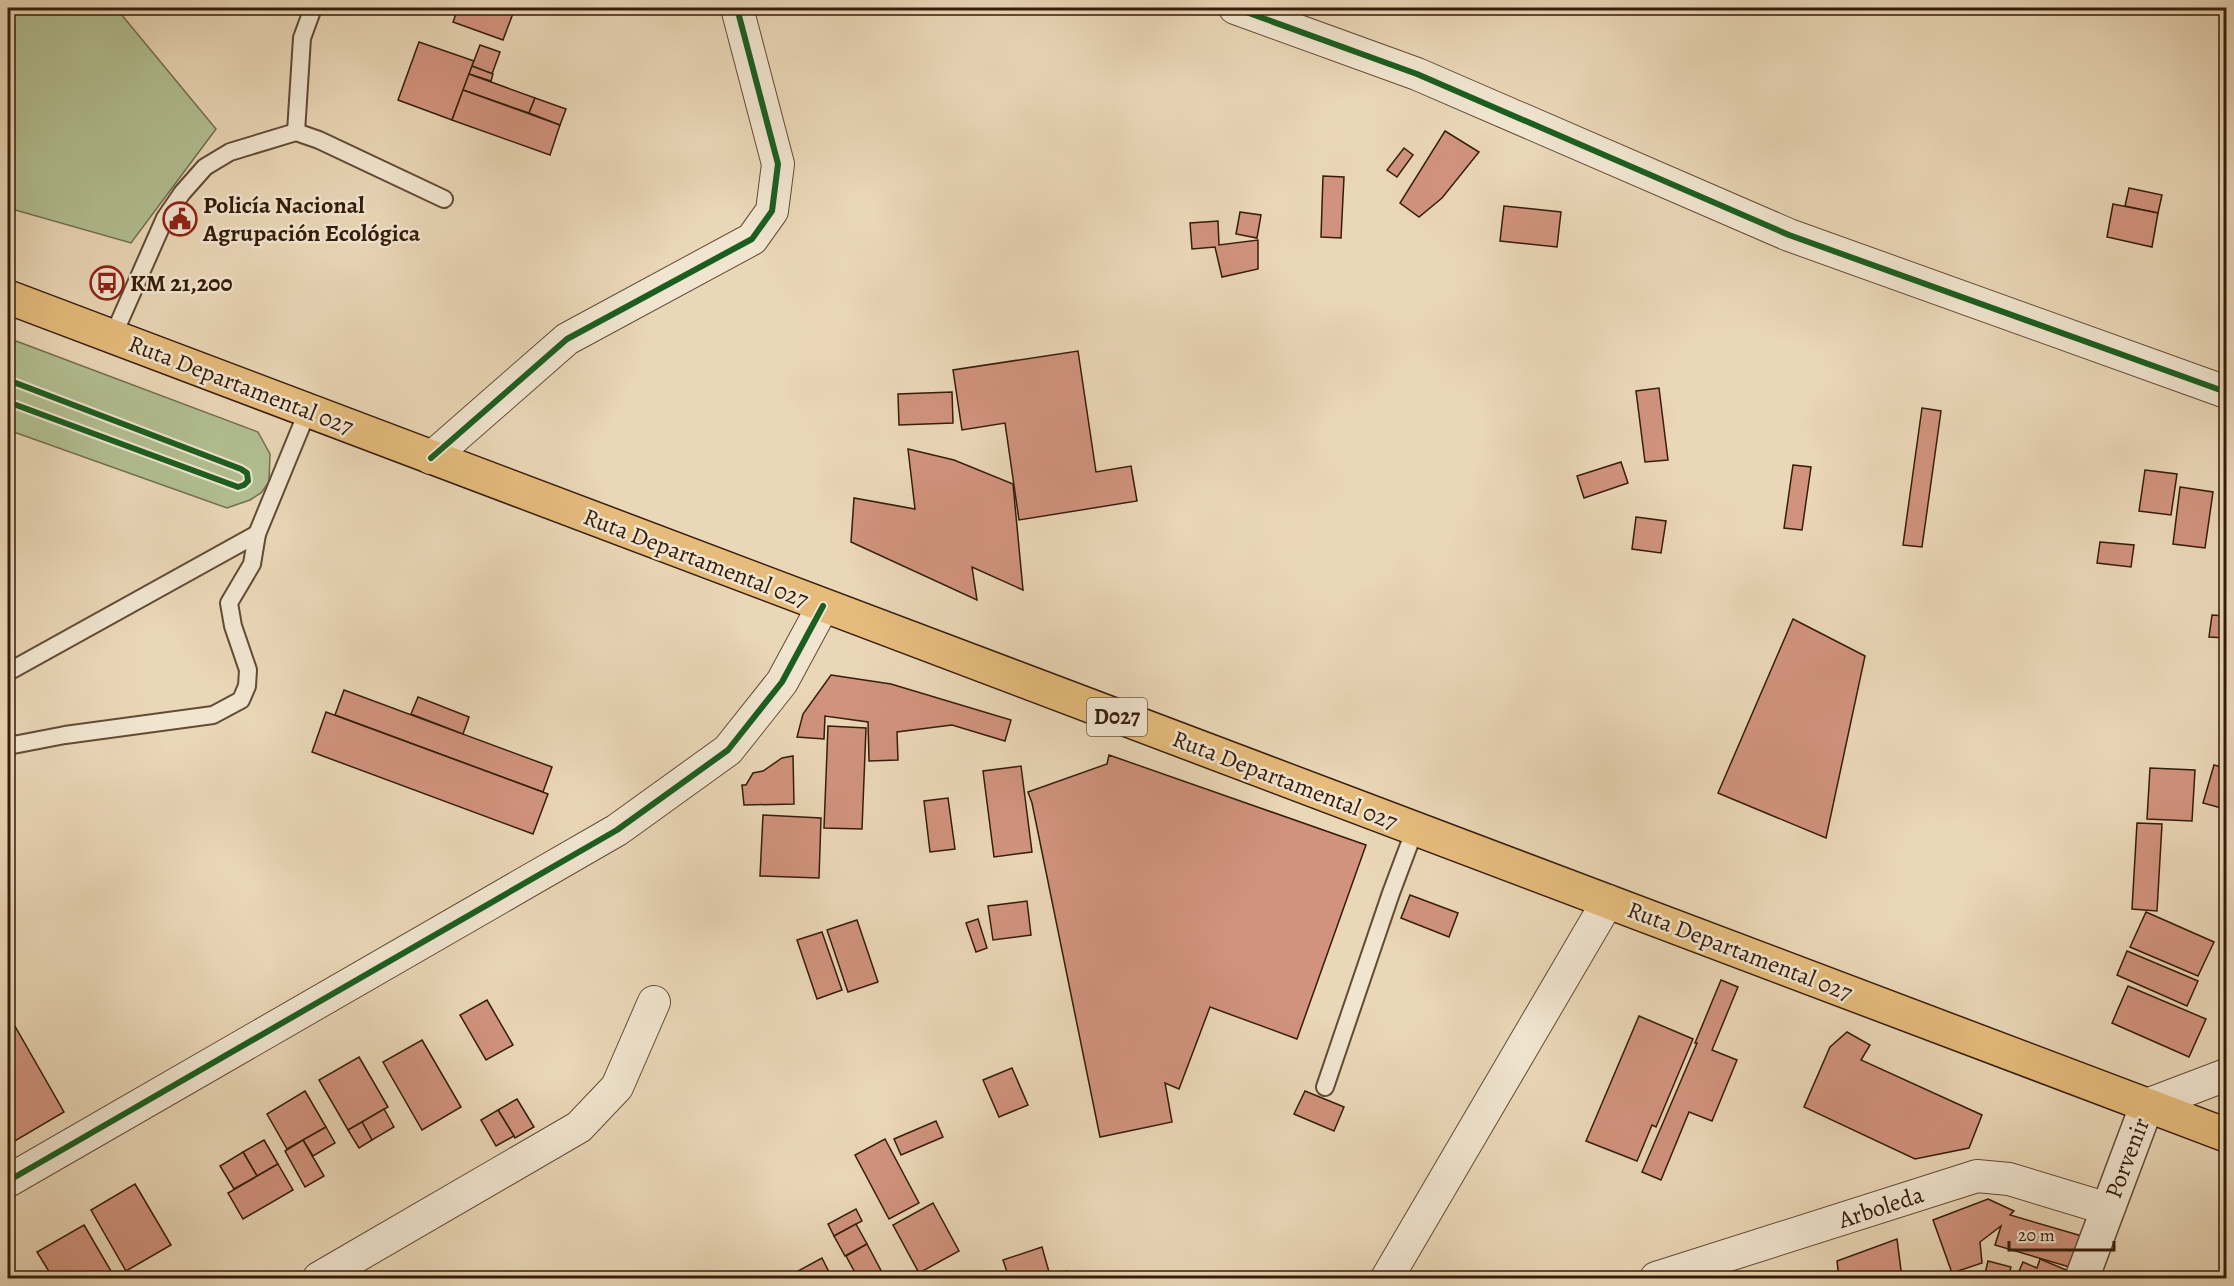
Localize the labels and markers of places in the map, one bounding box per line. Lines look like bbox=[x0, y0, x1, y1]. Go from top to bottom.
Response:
place label: Policía Nacional Agrupación Ecológica bbox=[202, 189, 421, 249]
public building icon: Policía Nacional Agrupación Ecológica bbox=[162, 201, 198, 237]
bus stop icon: KM 21,200 bbox=[89, 265, 125, 301]
place label: KM 21,200 bbox=[130, 267, 233, 299]

